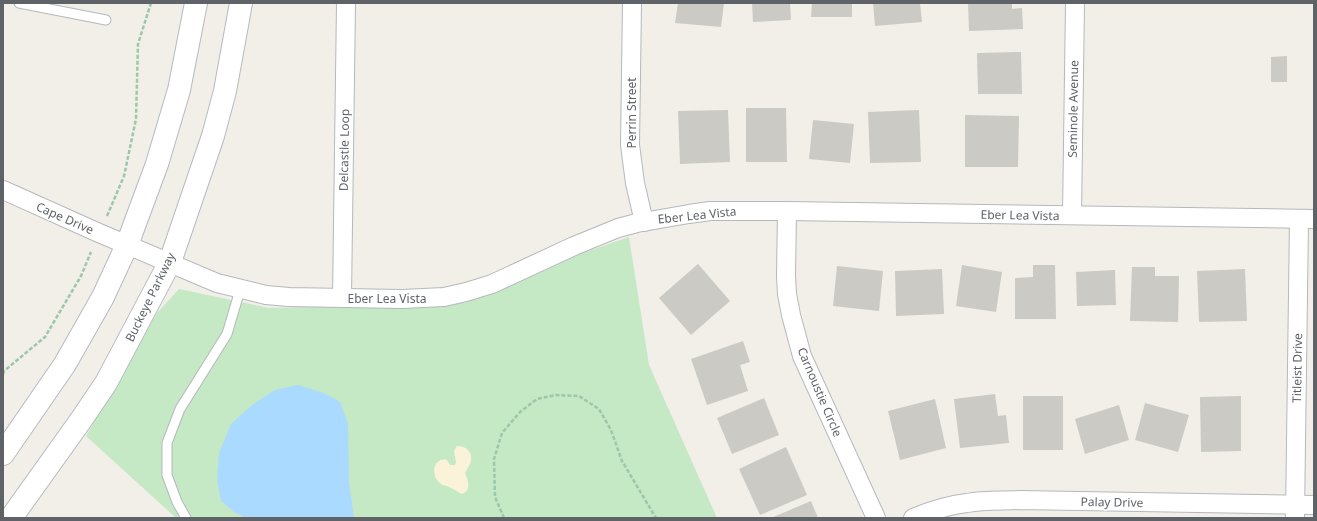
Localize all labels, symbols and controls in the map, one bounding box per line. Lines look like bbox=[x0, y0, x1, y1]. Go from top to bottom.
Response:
street label: Seminole Avenue bbox=[1064, 60, 1082, 158]
street label: Perrin Street bbox=[623, 77, 640, 149]
street label: Delcastle Loop bbox=[335, 109, 353, 191]
street label: Cape Drive bbox=[34, 198, 97, 238]
street label: Eber Lea Vista bbox=[657, 202, 737, 228]
street label: Eber Lea Vista bbox=[980, 206, 1060, 224]
street label: Buckeye Parkway bbox=[121, 249, 179, 345]
street label: Eber Lea Vista bbox=[348, 290, 426, 307]
street label: Titleist Drive bbox=[1288, 333, 1306, 403]
street label: Carnoustie Circle bbox=[794, 345, 847, 439]
street label: Palay Drive bbox=[1080, 493, 1144, 511]

